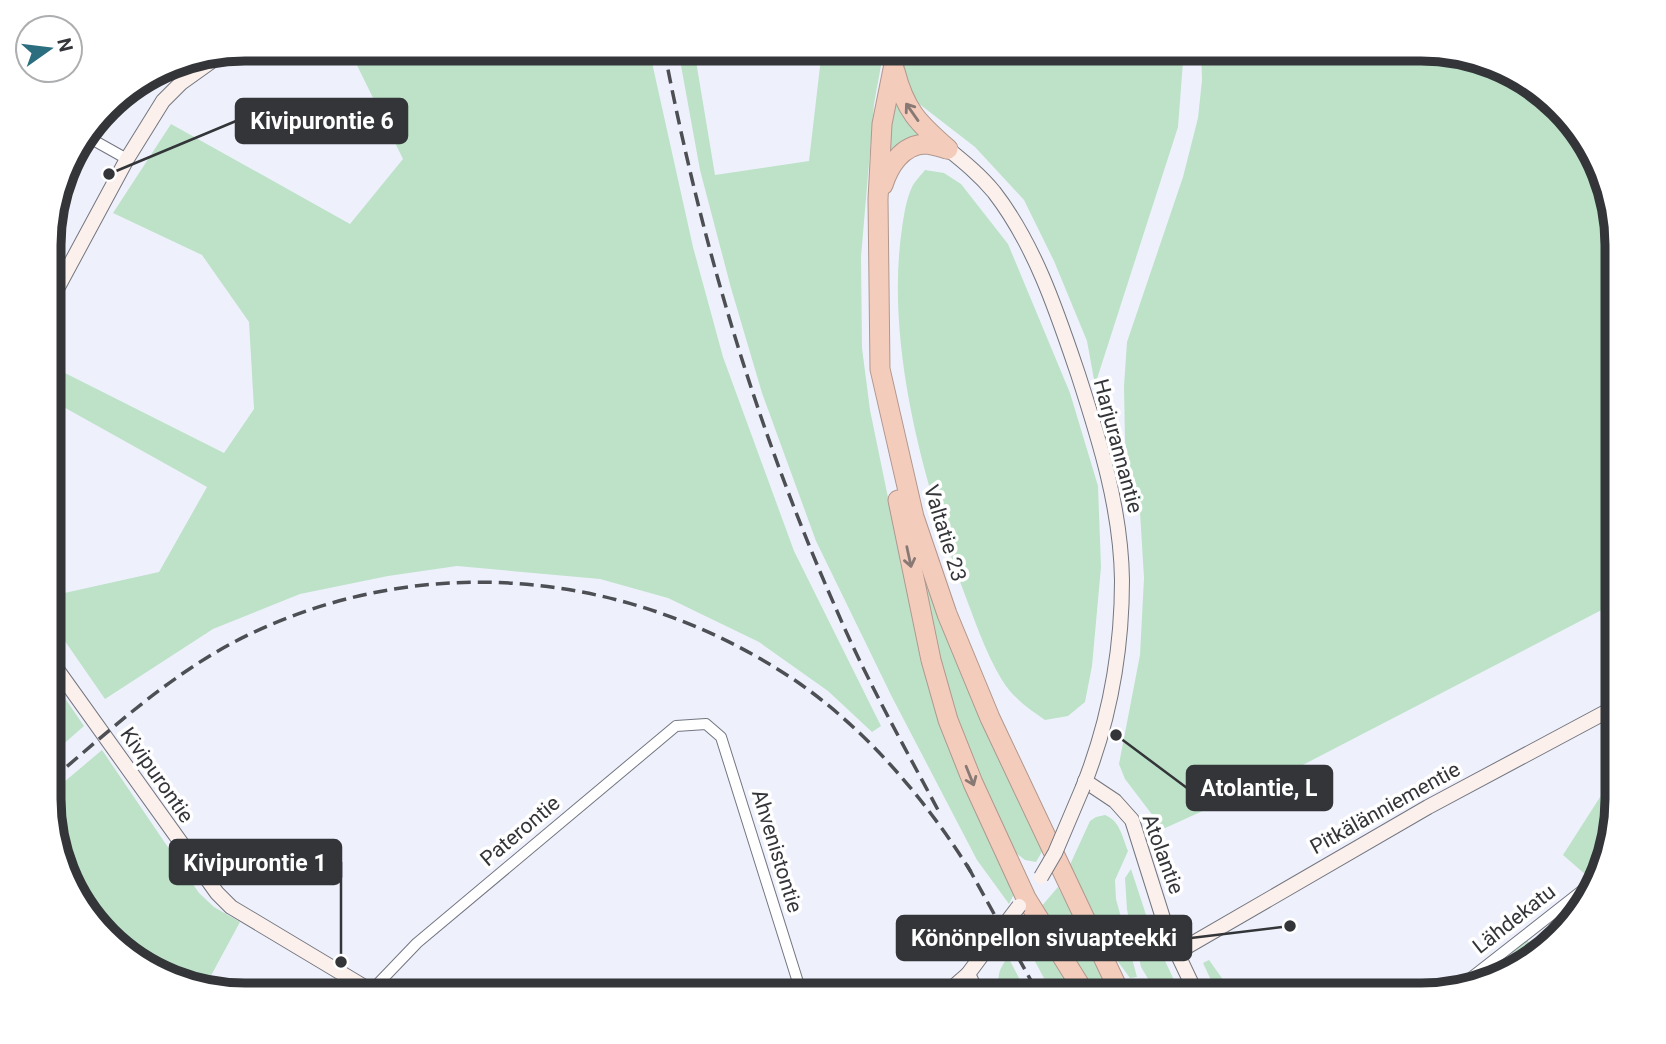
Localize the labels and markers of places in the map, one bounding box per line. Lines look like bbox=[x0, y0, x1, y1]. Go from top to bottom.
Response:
callout: Kivipurontie 6 bbox=[236, 99, 407, 143]
callout: Atolantie, L bbox=[1187, 766, 1332, 810]
callout: Kivipurontie 1 bbox=[170, 840, 341, 884]
callout: Könönpellon sivuapteekki bbox=[897, 916, 1191, 960]

